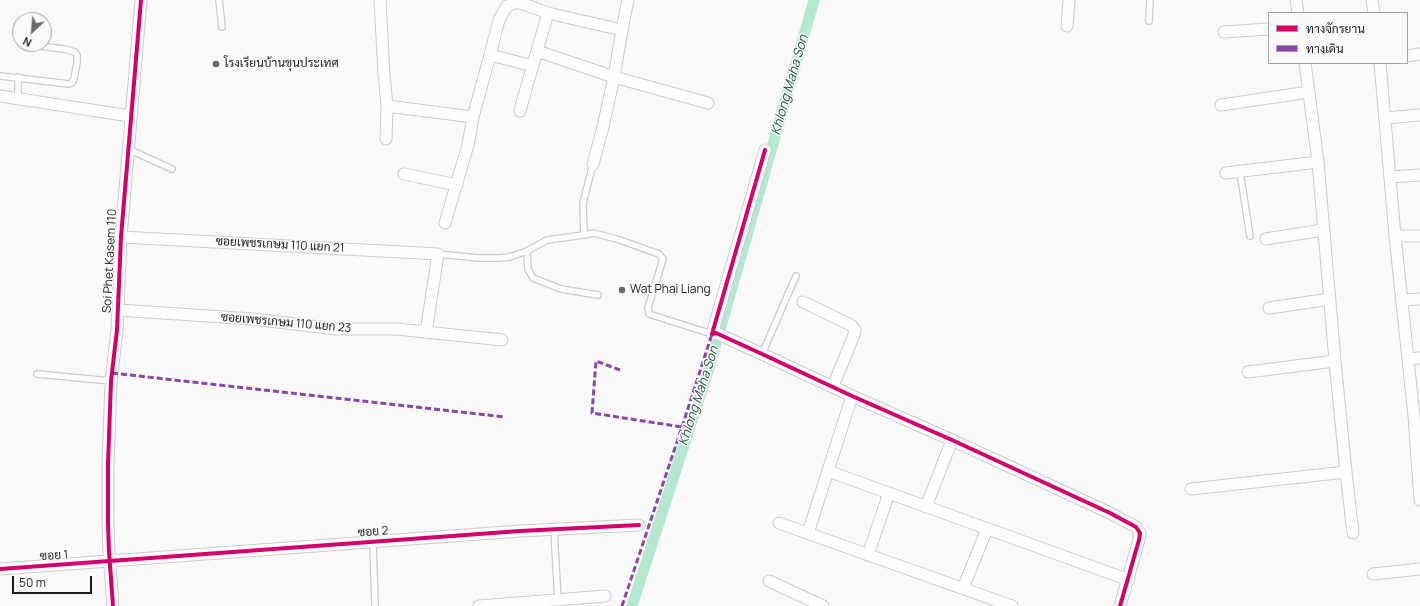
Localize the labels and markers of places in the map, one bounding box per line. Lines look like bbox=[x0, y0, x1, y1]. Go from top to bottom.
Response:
place label: โรงเรียนบ้านขุนประเทศ bbox=[224, 57, 339, 71]
marker: โรงเรียนบ้านขุนประเทศ bbox=[211, 59, 221, 69]
place label: Wat Phai Liang bbox=[630, 283, 711, 297]
marker: Wat Phai Liang bbox=[617, 285, 627, 295]

